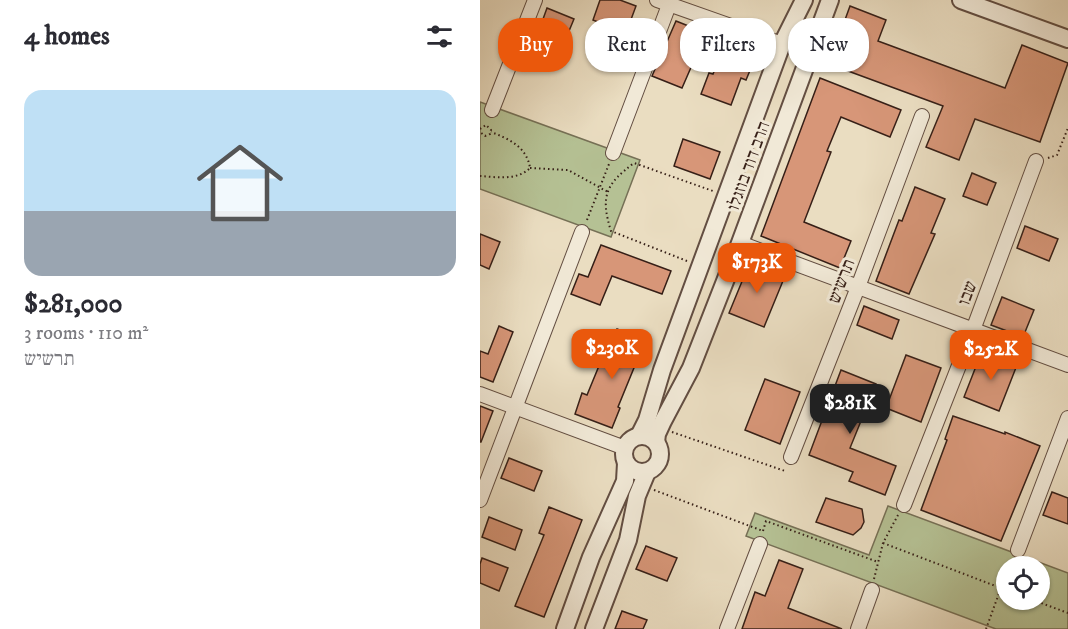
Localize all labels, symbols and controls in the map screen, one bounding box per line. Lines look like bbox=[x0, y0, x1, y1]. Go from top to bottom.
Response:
chip: Buy bbox=[498, 18, 573, 72]
chip: Rent bbox=[585, 18, 668, 72]
chip: Filters bbox=[680, 18, 776, 72]
chip: New bbox=[788, 18, 869, 72]
text: 4 homes bbox=[24, 20, 110, 53]
icon: filters bbox=[423, 20, 456, 53]
street label: הרב דוד בוזגלו bbox=[723, 119, 775, 214]
icon: home bbox=[186, 129, 294, 237]
pin: $173K bbox=[715, 243, 799, 294]
text: $173K bbox=[732, 250, 782, 275]
street label: תרשיש bbox=[823, 256, 860, 307]
street label: שבו bbox=[953, 278, 983, 309]
text: $281,000 bbox=[24, 288, 123, 321]
text: 3 rooms · 110 m² bbox=[24, 321, 148, 346]
pin: $230K bbox=[570, 329, 654, 380]
pin: $252K bbox=[949, 330, 1033, 381]
text: $230K bbox=[585, 336, 639, 361]
text: $252K bbox=[964, 337, 1018, 362]
text: תרשיש bbox=[24, 347, 75, 372]
pin: $281K bbox=[808, 384, 892, 435]
text: $281K bbox=[824, 391, 876, 416]
map controls bbox=[996, 556, 1050, 610]
button: locate bbox=[996, 556, 1050, 610]

